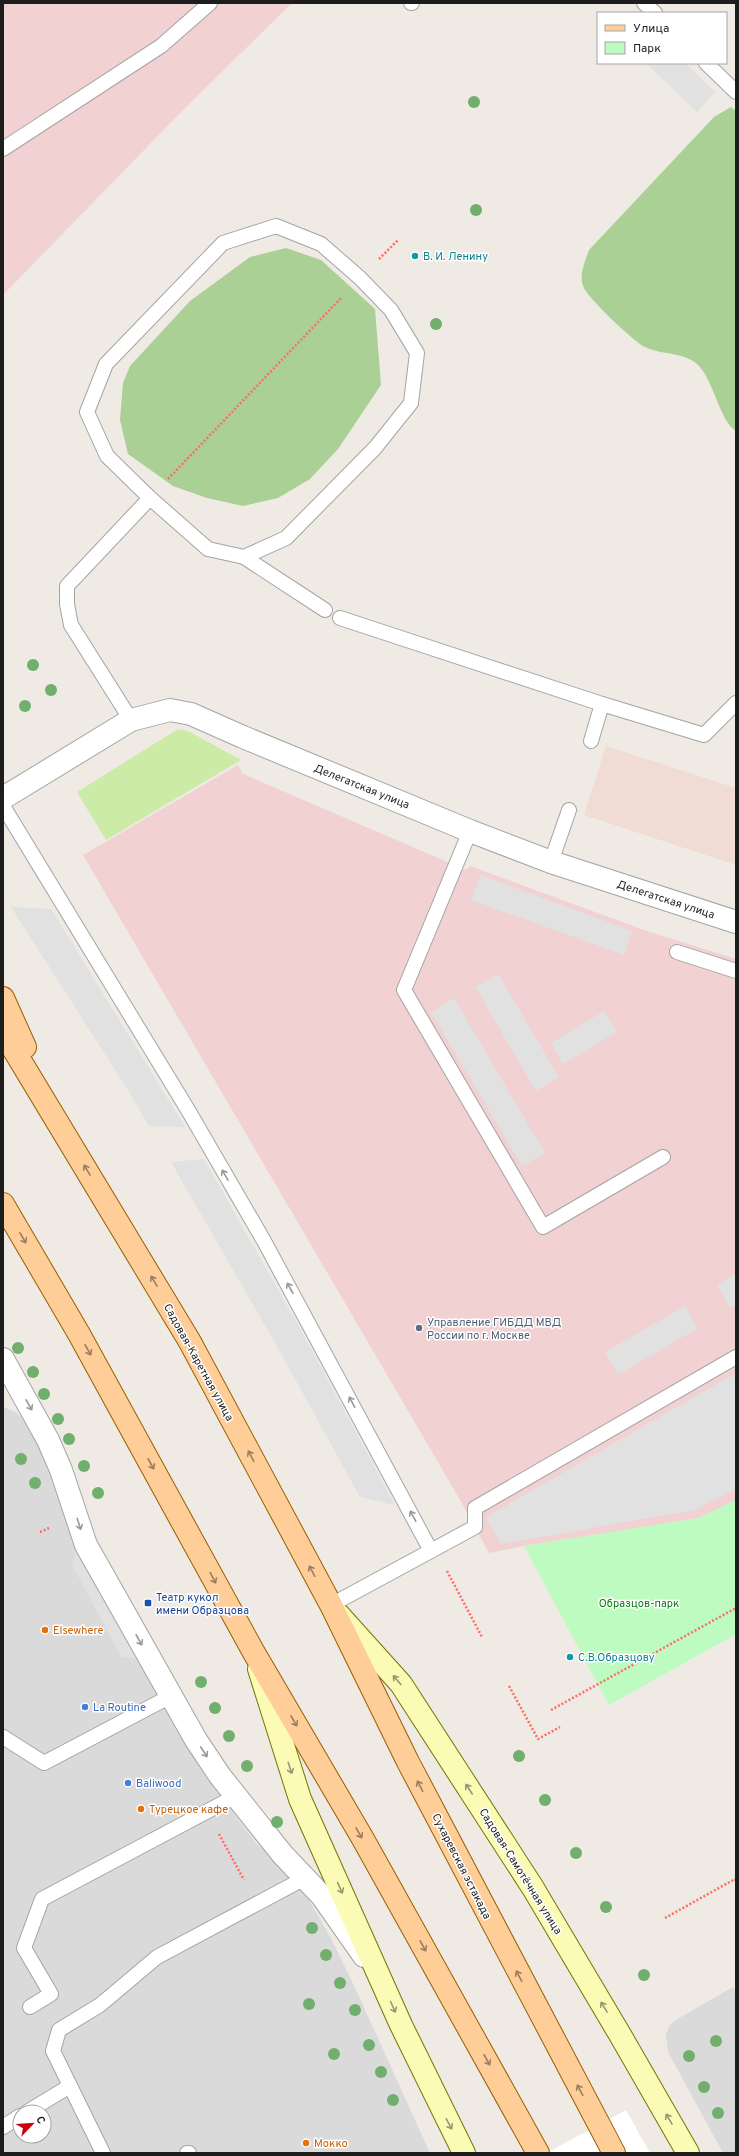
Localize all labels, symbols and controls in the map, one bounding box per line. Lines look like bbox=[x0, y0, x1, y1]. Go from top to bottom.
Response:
legend bbox=[597, 12, 727, 64]
text: Улица bbox=[633, 21, 669, 37]
text: Парк bbox=[633, 41, 661, 57]
place label: В. И. Ленину bbox=[423, 250, 488, 264]
marker: В. И. Ленину bbox=[410, 251, 420, 261]
street label: Делегатская улица bbox=[312, 761, 412, 813]
street label: Делегатская улица bbox=[615, 878, 716, 922]
one-way arrow bbox=[83, 1164, 91, 1176]
one-way arrow bbox=[221, 1169, 229, 1181]
one-way arrow bbox=[19, 1232, 27, 1244]
one-way arrow bbox=[150, 1276, 158, 1287]
one-way arrow bbox=[285, 1282, 293, 1294]
street label: Садовая-Каретная улица bbox=[160, 1301, 236, 1424]
place label: Управление ГИБДД МВД России по г. Москве bbox=[427, 1316, 561, 1343]
marker: Управление ГИБДД МВД России по г. Москве bbox=[414, 1323, 424, 1333]
one-way arrow bbox=[85, 1344, 93, 1356]
one-way arrow bbox=[348, 1396, 355, 1408]
one-way arrow bbox=[25, 1399, 33, 1411]
one-way arrow bbox=[247, 1450, 254, 1462]
one-way arrow bbox=[148, 1458, 155, 1470]
one-way arrow bbox=[409, 1511, 416, 1523]
one-way arrow bbox=[76, 1518, 84, 1530]
one-way arrow bbox=[308, 1565, 316, 1577]
one-way arrow bbox=[210, 1572, 218, 1584]
place label: Театр кукол имени Образцова bbox=[156, 1591, 249, 1618]
park label: Образцов-парк bbox=[599, 1597, 679, 1611]
marker: Театр кукол имени Образцова bbox=[143, 1598, 153, 1608]
place label: Elsewhere bbox=[53, 1624, 104, 1638]
marker: Elsewhere bbox=[40, 1625, 50, 1635]
one-way arrow bbox=[135, 1633, 143, 1645]
place label: С.В.Образцову bbox=[578, 1651, 655, 1665]
marker: С.В.Образцову bbox=[565, 1652, 575, 1662]
one-way arrow bbox=[393, 1675, 402, 1686]
place label: La Routine bbox=[93, 1701, 146, 1715]
marker: La Routine bbox=[80, 1702, 90, 1712]
one-way arrow bbox=[290, 1715, 298, 1727]
one-way arrow bbox=[200, 1746, 208, 1757]
one-way arrow bbox=[287, 1761, 294, 1774]
place label: Baliwood bbox=[136, 1777, 181, 1791]
marker: Baliwood bbox=[123, 1778, 133, 1788]
one-way arrow bbox=[416, 1780, 423, 1792]
one-way arrow bbox=[465, 1784, 473, 1795]
place label: Турецкое кафе bbox=[149, 1803, 228, 1817]
marker: Турецкое кафе bbox=[136, 1804, 146, 1814]
street label: Садовая-Самотёчная улица bbox=[476, 1806, 565, 1937]
street label: Сухаревская эстакада bbox=[428, 1811, 494, 1922]
one-way arrow bbox=[356, 1827, 364, 1839]
one-way arrow bbox=[336, 1882, 344, 1894]
one-way arrow bbox=[420, 1940, 428, 1952]
one-way arrow bbox=[515, 1970, 523, 1982]
one-way arrow bbox=[390, 2000, 397, 2012]
one-way arrow bbox=[599, 2001, 607, 2013]
one-way arrow bbox=[483, 2054, 491, 2066]
one-way arrow bbox=[576, 2085, 584, 2097]
north arrow bbox=[12, 2104, 52, 2144]
one-way arrow bbox=[664, 2113, 672, 2125]
text: С bbox=[32, 2114, 48, 2126]
one-way arrow bbox=[445, 2118, 453, 2130]
place label: Мокко bbox=[314, 2137, 348, 2151]
marker: Мокко bbox=[301, 2138, 311, 2148]

